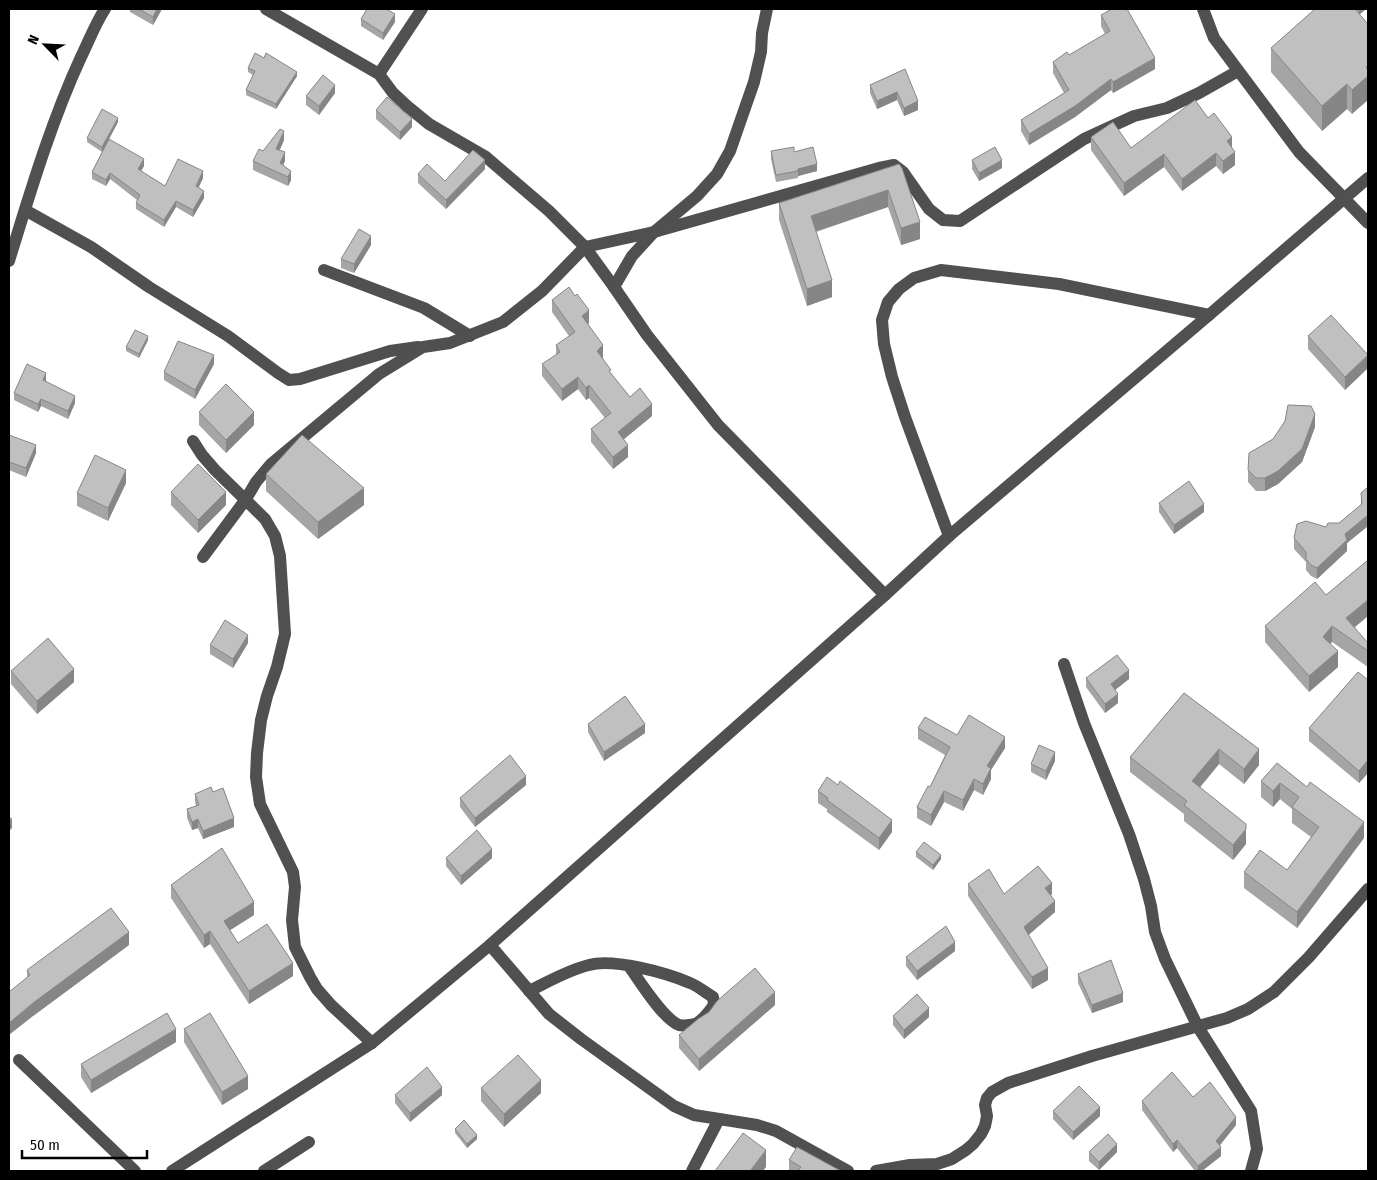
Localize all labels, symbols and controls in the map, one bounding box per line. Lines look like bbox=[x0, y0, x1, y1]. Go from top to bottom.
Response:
north arrow bbox=[20, 20, 70, 70]
text: N bbox=[24, 33, 43, 47]
scale bar bbox=[22, 1128, 148, 1160]
text: 50 m bbox=[30, 1136, 60, 1154]

